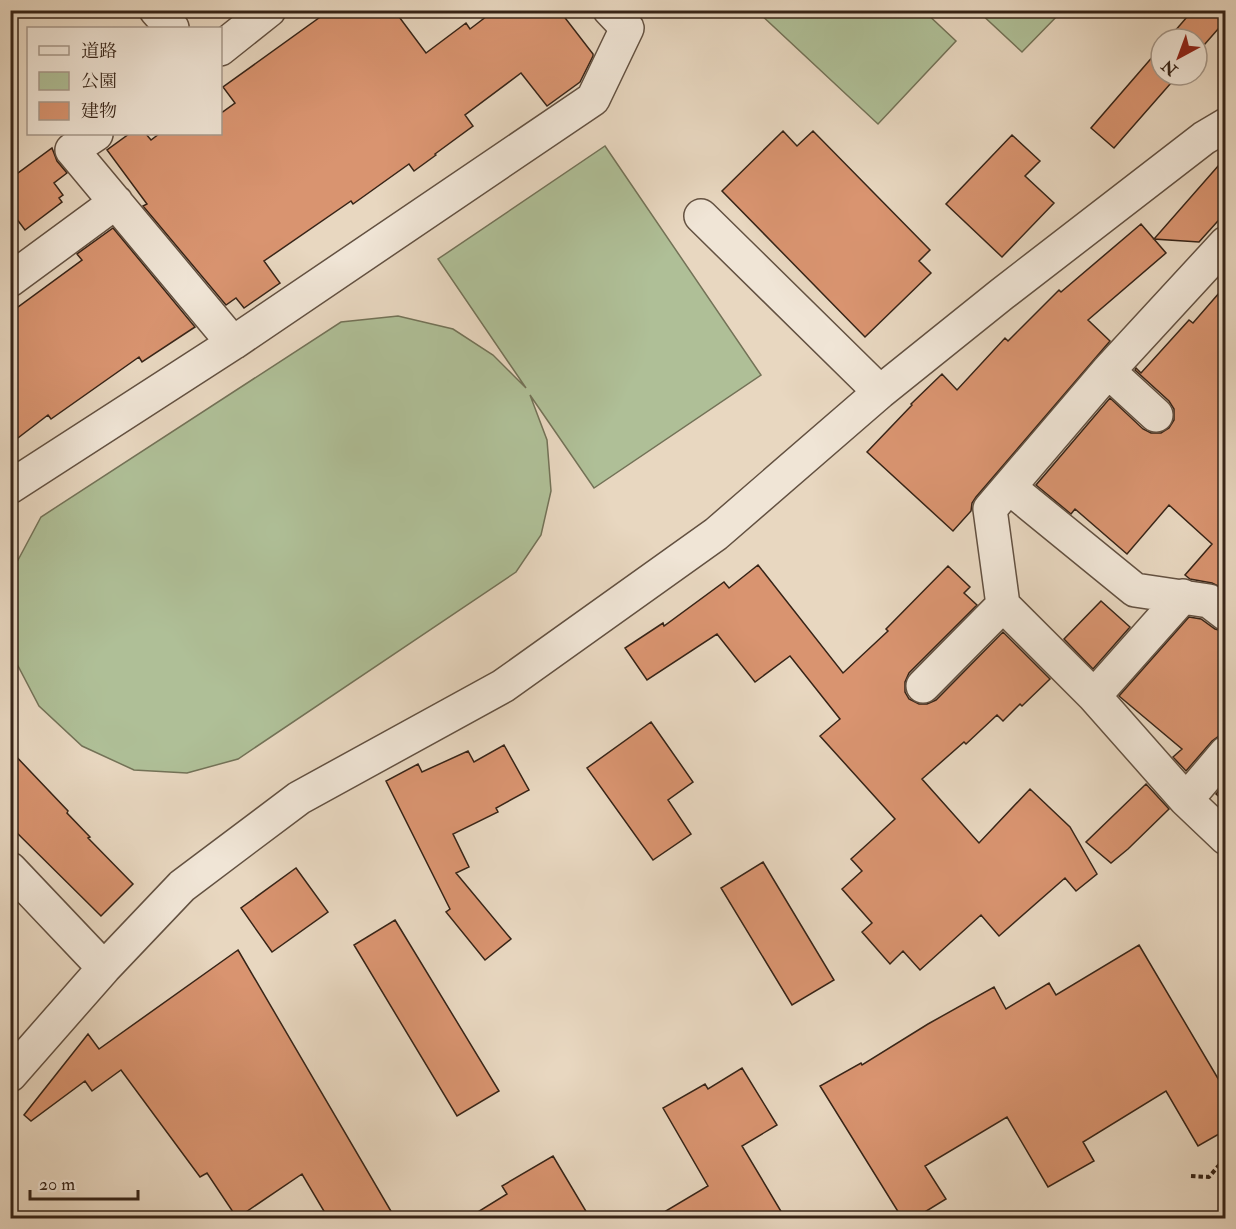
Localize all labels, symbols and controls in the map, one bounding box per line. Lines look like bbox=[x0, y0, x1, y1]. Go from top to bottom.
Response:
legend bbox=[27, 27, 222, 135]
north arrow bbox=[1149, 27, 1209, 87]
text: 道路 bbox=[81, 40, 117, 63]
text: N bbox=[1157, 55, 1183, 80]
text: 公園 bbox=[81, 70, 117, 93]
text: 建物 bbox=[81, 100, 117, 123]
scale bar bbox=[30, 1163, 138, 1201]
text: 20 m bbox=[39, 1173, 75, 1196]

